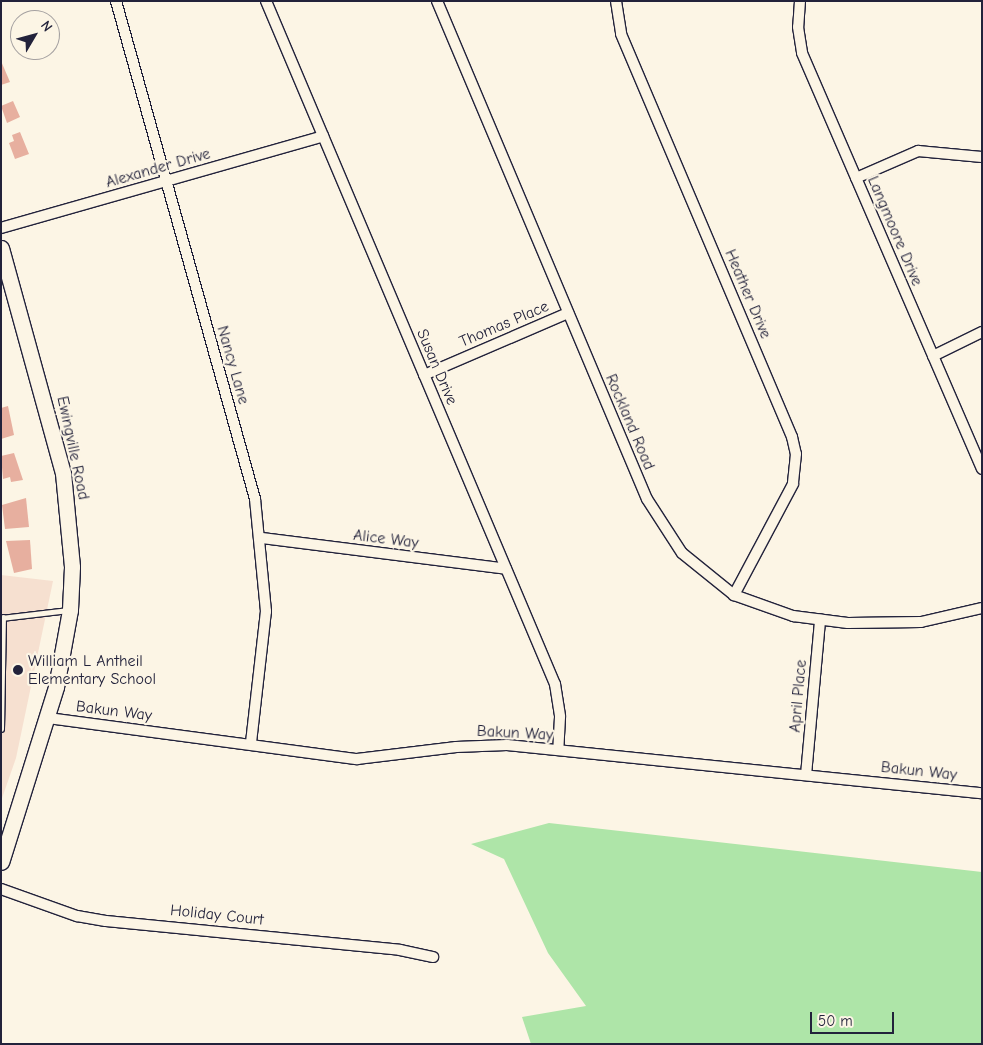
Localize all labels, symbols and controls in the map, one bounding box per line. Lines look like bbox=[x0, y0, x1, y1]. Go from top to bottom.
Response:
north arrow bbox=[10, 10, 60, 60]
text: N bbox=[37, 18, 56, 35]
street label: Alexander Drive bbox=[104, 144, 212, 192]
street label: Langmoore Drive bbox=[863, 173, 927, 289]
street label: Heather Drive bbox=[721, 246, 775, 342]
street label: Thomas Place bbox=[456, 297, 552, 351]
street label: Nancy Lane bbox=[213, 324, 253, 406]
street label: Susan Drive bbox=[412, 326, 462, 408]
street label: Rockland Road bbox=[601, 371, 659, 473]
street label: Ewingville Road bbox=[53, 394, 93, 502]
street label: Alice Way bbox=[352, 525, 420, 553]
place label: William L Antheil Elementary School bbox=[28, 651, 156, 689]
street label: April Place bbox=[785, 659, 811, 733]
marker: William L Antheil Elementary School bbox=[12, 664, 24, 676]
street label: Bakun Way bbox=[75, 697, 153, 725]
street label: Bakun Way bbox=[476, 721, 554, 745]
street label: Bakun Way bbox=[880, 757, 958, 785]
street label: Holiday Court bbox=[169, 901, 265, 929]
scale bar bbox=[813, 1002, 897, 1034]
text: 50 m bbox=[818, 1012, 853, 1030]

